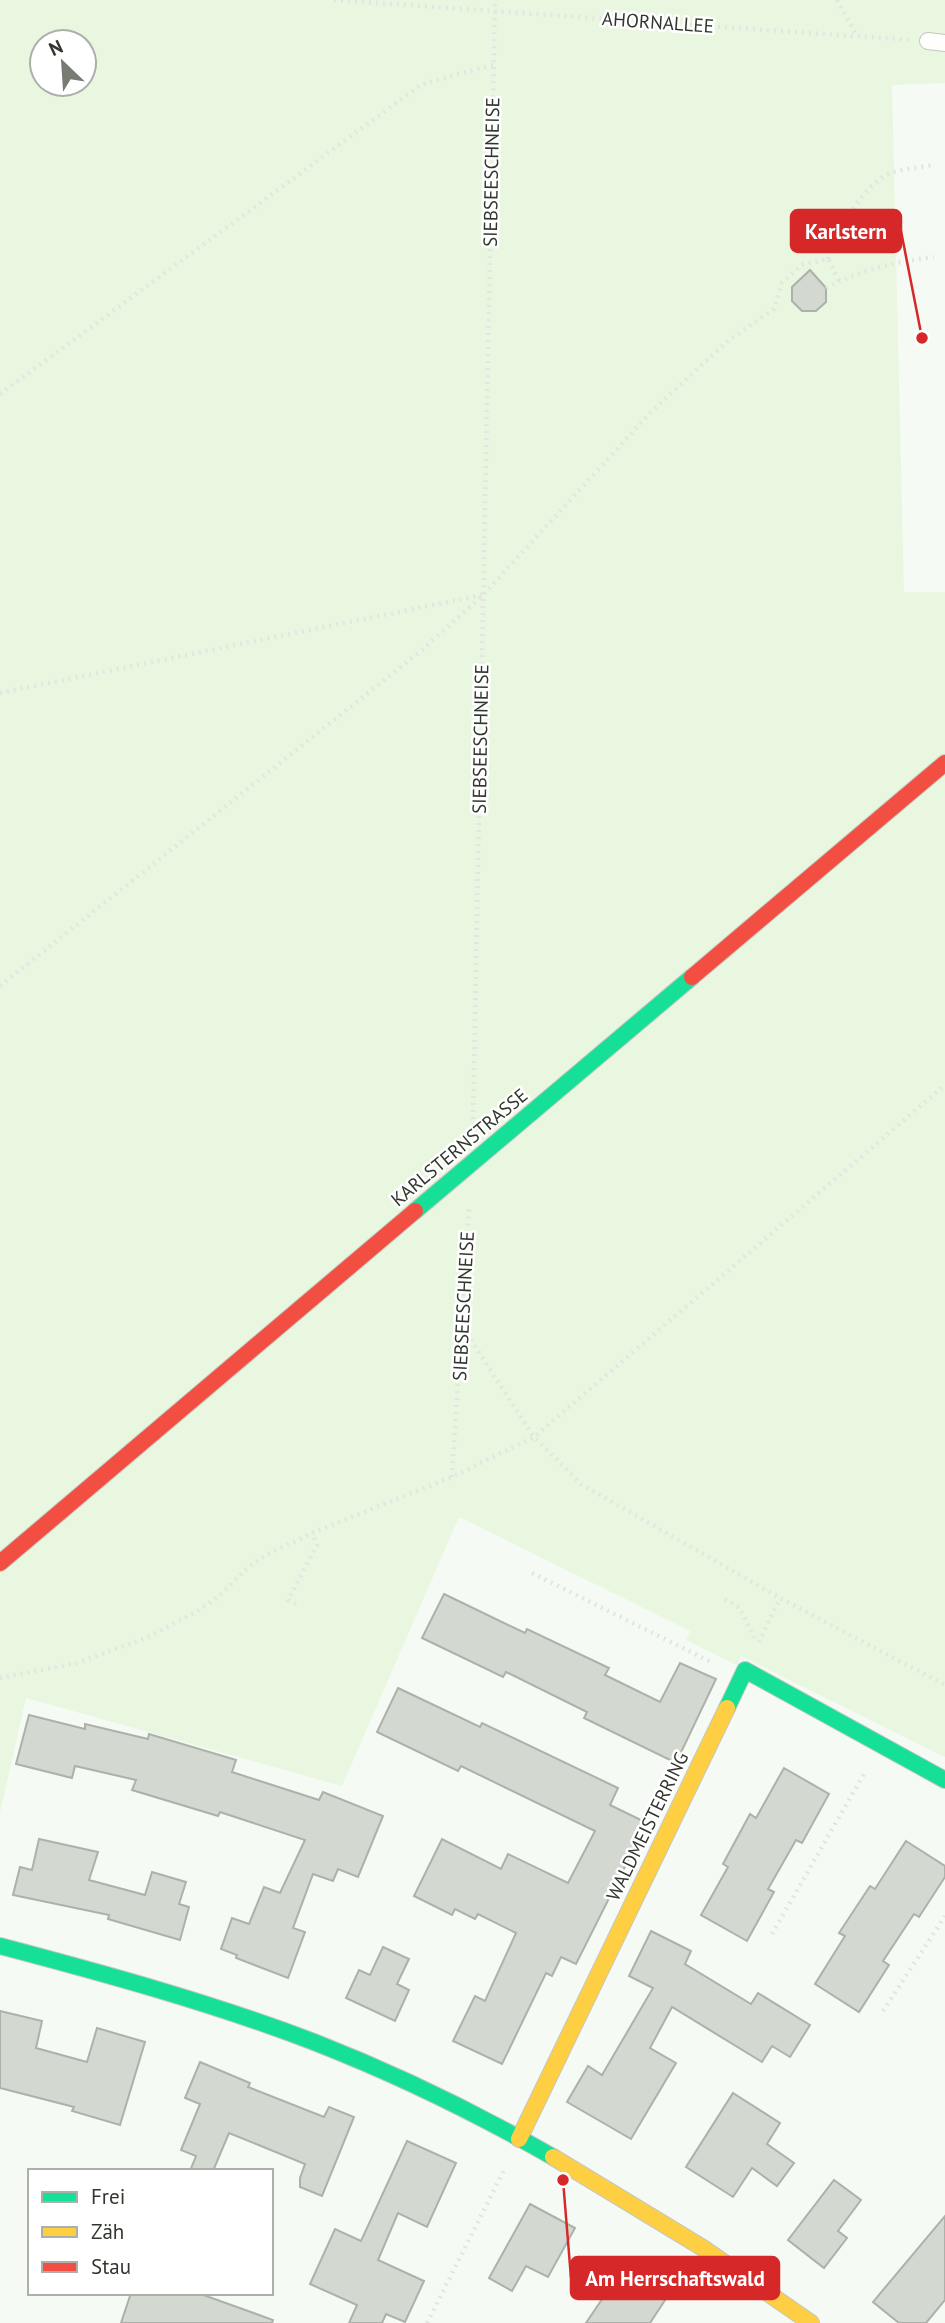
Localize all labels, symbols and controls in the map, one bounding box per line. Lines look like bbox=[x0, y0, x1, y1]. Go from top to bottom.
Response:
street label: AHORNALLEE bbox=[601, 6, 715, 38]
north arrow bbox=[28, 28, 98, 98]
text: N bbox=[45, 34, 67, 61]
street label: SIEBSEESCHNEISE bbox=[478, 97, 504, 247]
callout: Karlstern bbox=[791, 210, 901, 252]
text: Karlstern bbox=[805, 218, 887, 245]
street label: SIEBSEESCHNEISE bbox=[467, 664, 493, 814]
street label: KARLSTERNSTRASSE bbox=[386, 1083, 532, 1211]
street label: SIEBSEESCHNEISE bbox=[447, 1231, 479, 1381]
street label: WALDMEISTERRING bbox=[601, 1748, 693, 1904]
legend bbox=[28, 2169, 273, 2295]
text: Frei bbox=[91, 2183, 125, 2210]
text: Zäh bbox=[91, 2218, 124, 2245]
text: Stau bbox=[91, 2253, 131, 2280]
callout: Am Herrschaftswald bbox=[571, 2257, 779, 2299]
text: Am Herrschaftswald bbox=[585, 2265, 765, 2292]

